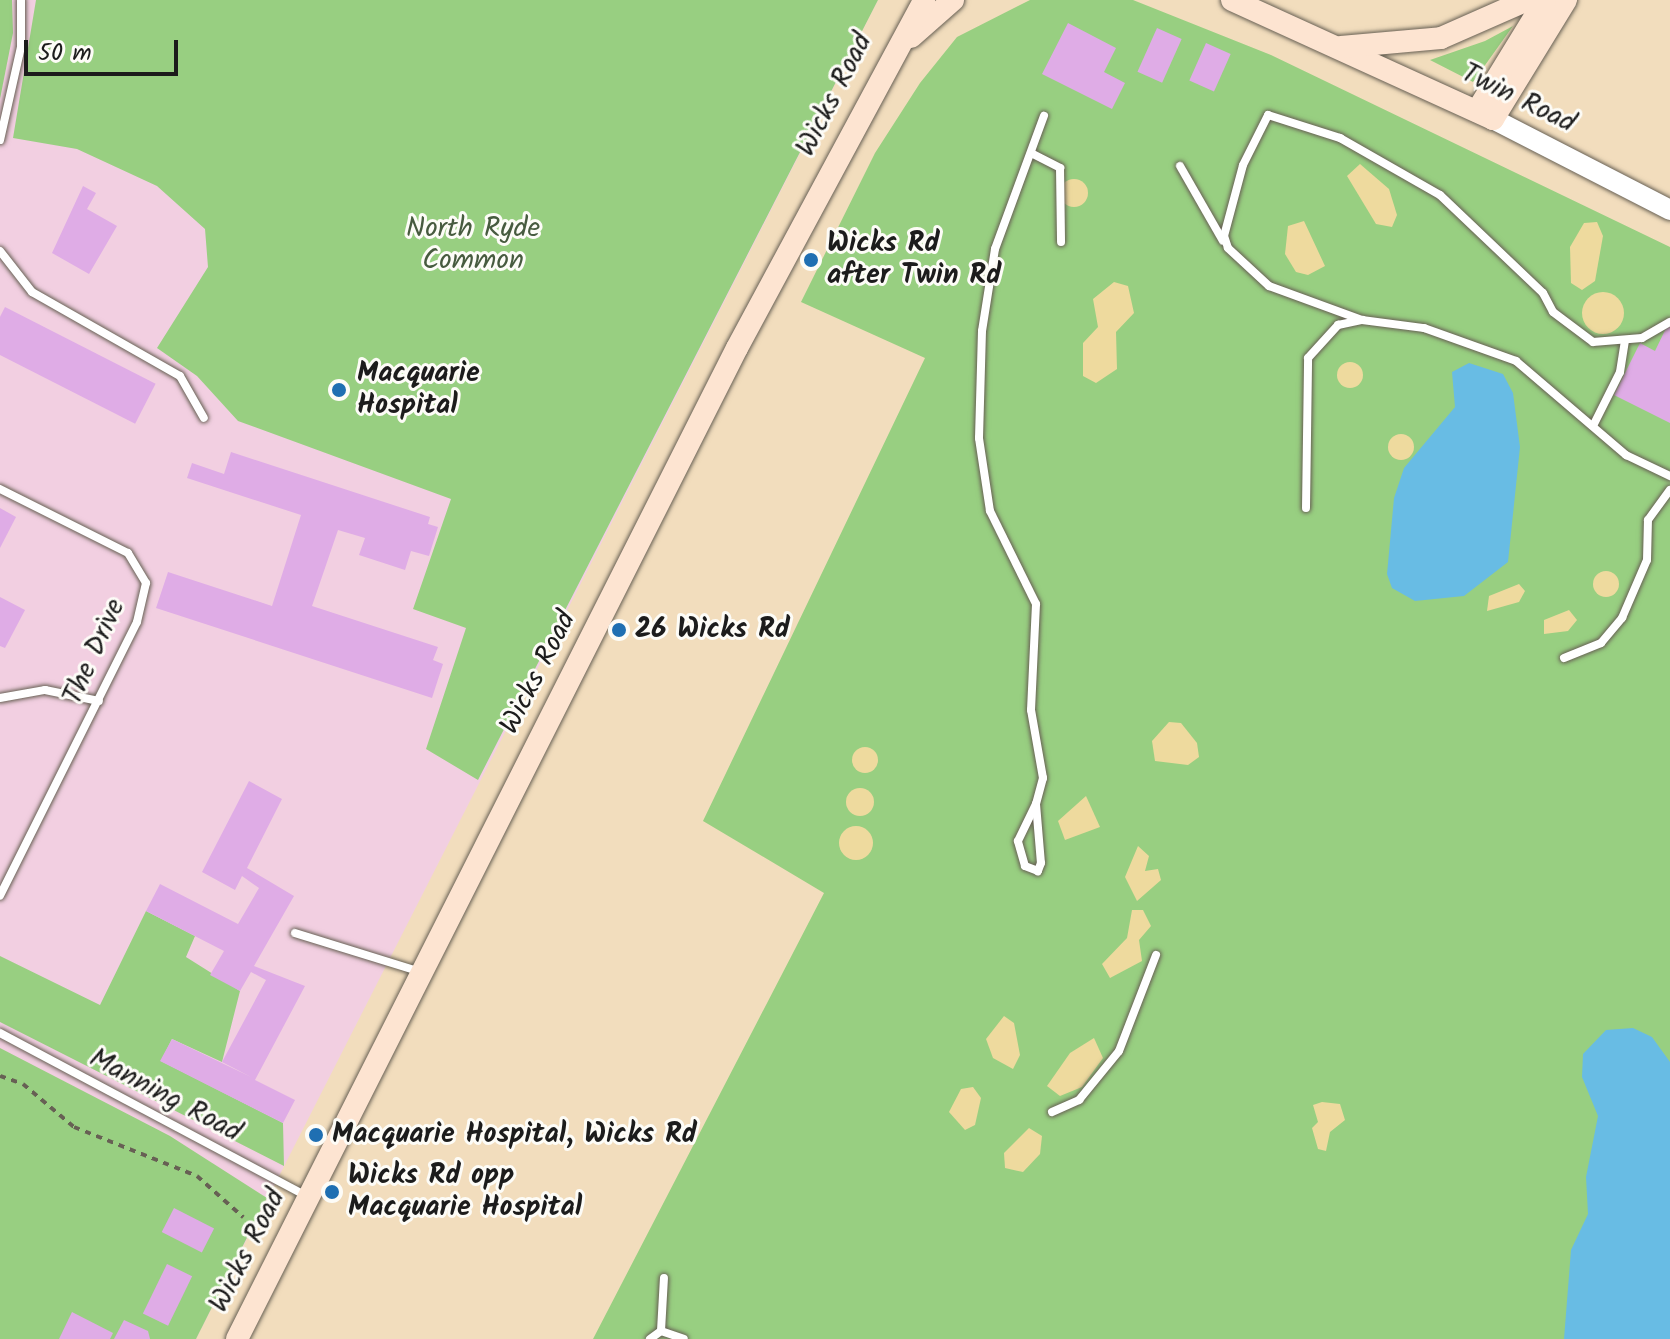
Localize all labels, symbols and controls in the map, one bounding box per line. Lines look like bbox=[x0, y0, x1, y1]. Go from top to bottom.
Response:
scale bar bbox=[28, 24, 182, 74]
street label: Wicks Road bbox=[790, 28, 880, 162]
text: 50 m bbox=[38, 34, 92, 73]
street label: Twin Road bbox=[1455, 57, 1581, 141]
park label: North Ryde Common bbox=[406, 212, 540, 278]
place label: Wicks Rd after Twin Rd bbox=[827, 227, 1001, 293]
marker: Wicks Rd after Twin Rd bbox=[802, 251, 820, 269]
place label: Macquarie Hospital bbox=[357, 357, 480, 423]
marker: Macquarie Hospital bbox=[328, 379, 350, 401]
street label: The Drive bbox=[57, 594, 133, 710]
street label: Wicks Road bbox=[494, 606, 584, 740]
place label: 26 Wicks Rd bbox=[635, 613, 790, 647]
marker: 26 Wicks Rd bbox=[610, 621, 628, 639]
street label: Manning Road bbox=[83, 1042, 247, 1150]
place label: Macquarie Hospital, Wicks Rd bbox=[332, 1118, 697, 1152]
marker: Macquarie Hospital, Wicks Rd bbox=[307, 1126, 325, 1144]
place label: Wicks Rd opp Macquarie Hospital bbox=[348, 1159, 582, 1225]
marker: Wicks Rd opp Macquarie Hospital bbox=[323, 1183, 341, 1201]
street label: Wicks Road bbox=[203, 1184, 293, 1318]

